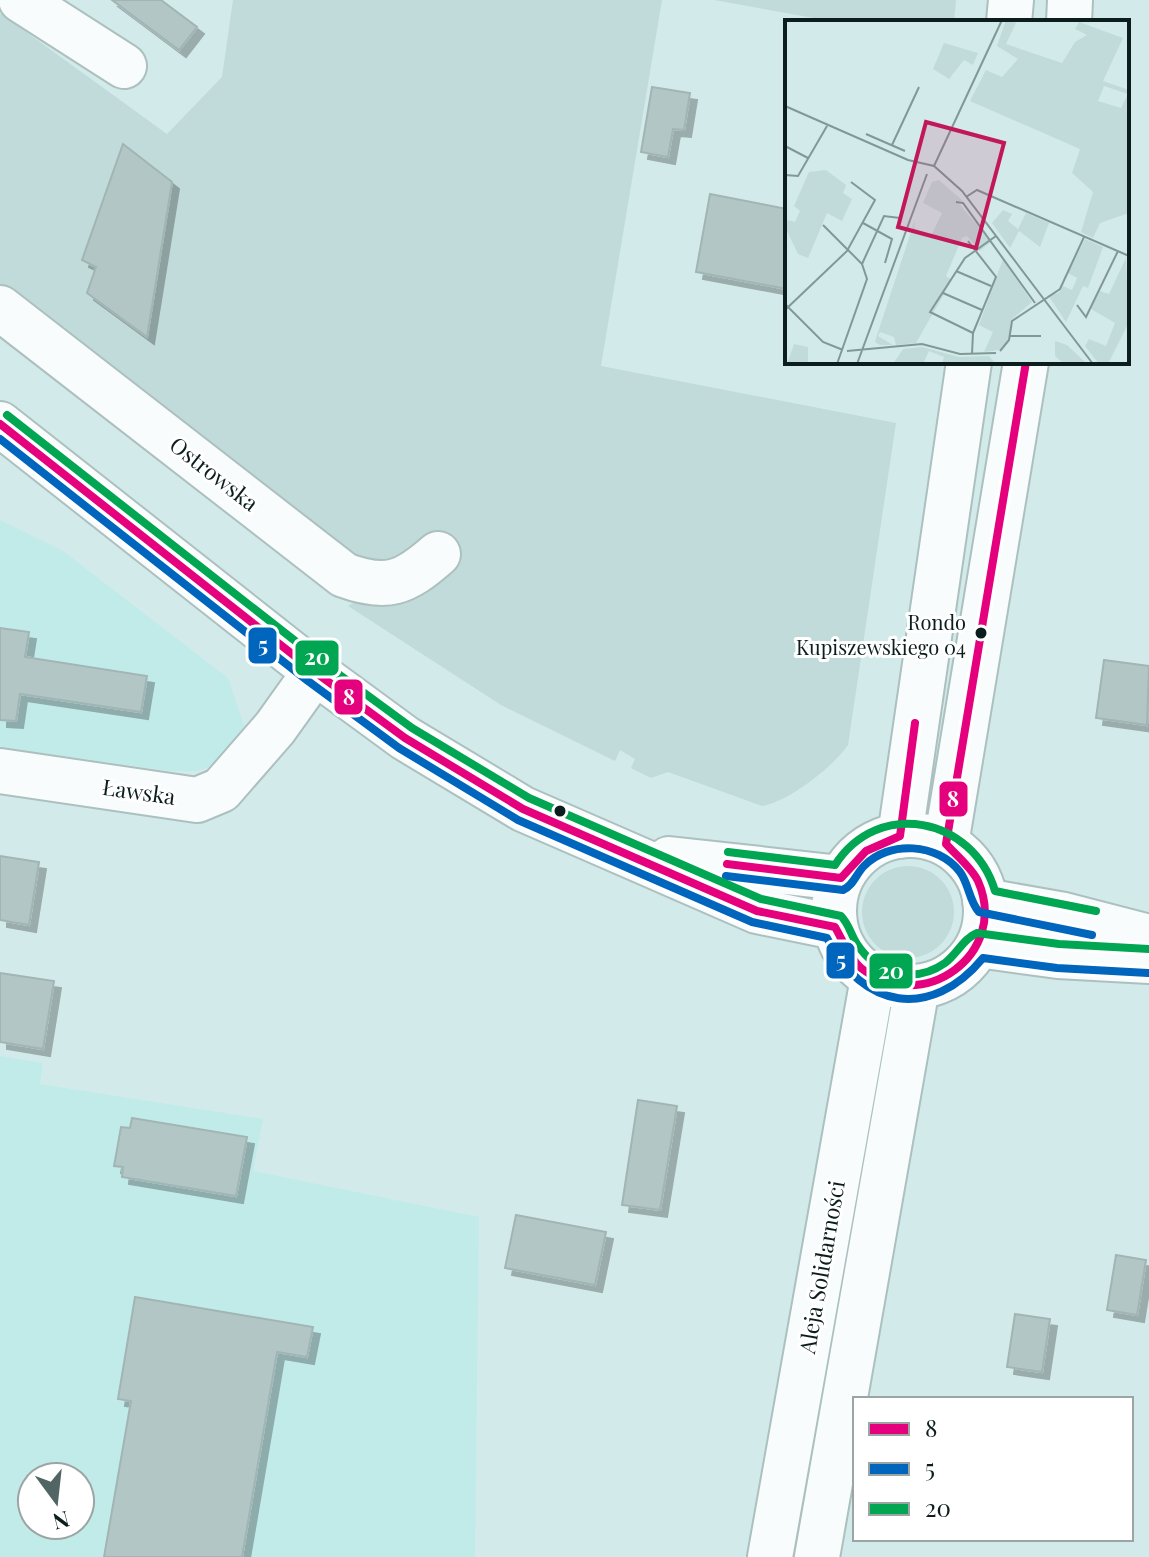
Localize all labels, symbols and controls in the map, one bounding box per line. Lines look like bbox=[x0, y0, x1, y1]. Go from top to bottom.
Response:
inset map bbox=[785, 20, 1129, 364]
street label: Ostrowska bbox=[164, 429, 265, 517]
place label: Rondo Kupiszewskiego 04 bbox=[796, 608, 966, 660]
marker: Rondo Kupiszewskiego 04 bbox=[973, 625, 989, 641]
line badge: 5 bbox=[247, 626, 278, 665]
text: 5 bbox=[258, 629, 268, 659]
line badge: 20 bbox=[294, 639, 340, 677]
text: 20 bbox=[304, 641, 330, 671]
line badge: 8 bbox=[333, 678, 364, 716]
text: 8 bbox=[343, 681, 355, 711]
street label: Ławska bbox=[101, 771, 178, 811]
line badge: 8 bbox=[938, 780, 969, 818]
text: 8 bbox=[947, 783, 959, 813]
unlabelled marker bbox=[552, 803, 568, 819]
line badge: 5 bbox=[825, 941, 856, 980]
text: 5 bbox=[836, 944, 846, 974]
line badge: 20 bbox=[868, 952, 914, 990]
text: 20 bbox=[878, 955, 904, 985]
street label: Aleja Solidarności bbox=[791, 1178, 851, 1357]
legend bbox=[853, 1397, 1133, 1541]
text: 8 bbox=[925, 1411, 937, 1443]
text: 5 bbox=[925, 1451, 935, 1483]
north arrow bbox=[16, 1461, 96, 1541]
text: 20 bbox=[925, 1491, 951, 1523]
text: N bbox=[50, 1505, 73, 1538]

